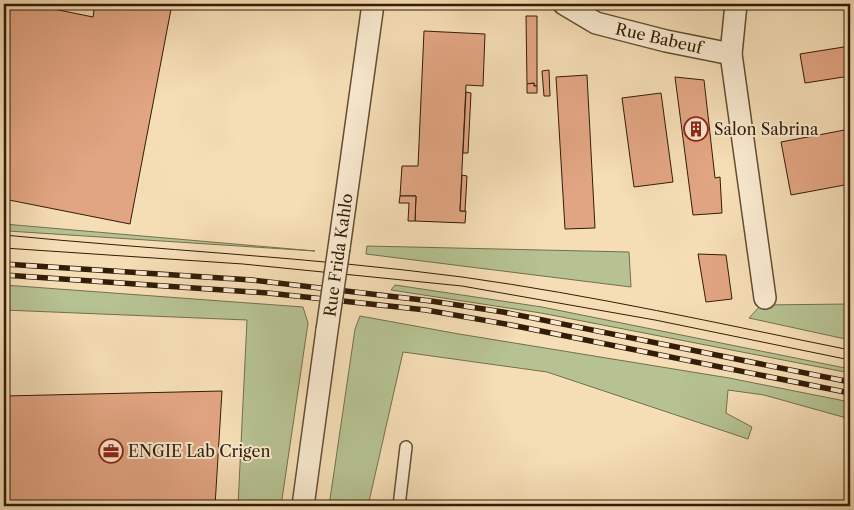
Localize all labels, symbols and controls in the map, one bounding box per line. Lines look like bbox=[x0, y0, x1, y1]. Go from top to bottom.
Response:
street label: Rue Babeuf bbox=[614, 18, 707, 58]
building icon: Salon Sabrina bbox=[683, 116, 709, 142]
place label: Salon Sabrina bbox=[714, 119, 819, 139]
street label: Rue Frida Kahlo bbox=[319, 192, 357, 318]
office icon: ENGIE Lab Crigen bbox=[98, 438, 124, 464]
place label: ENGIE Lab Crigen bbox=[128, 441, 270, 461]

